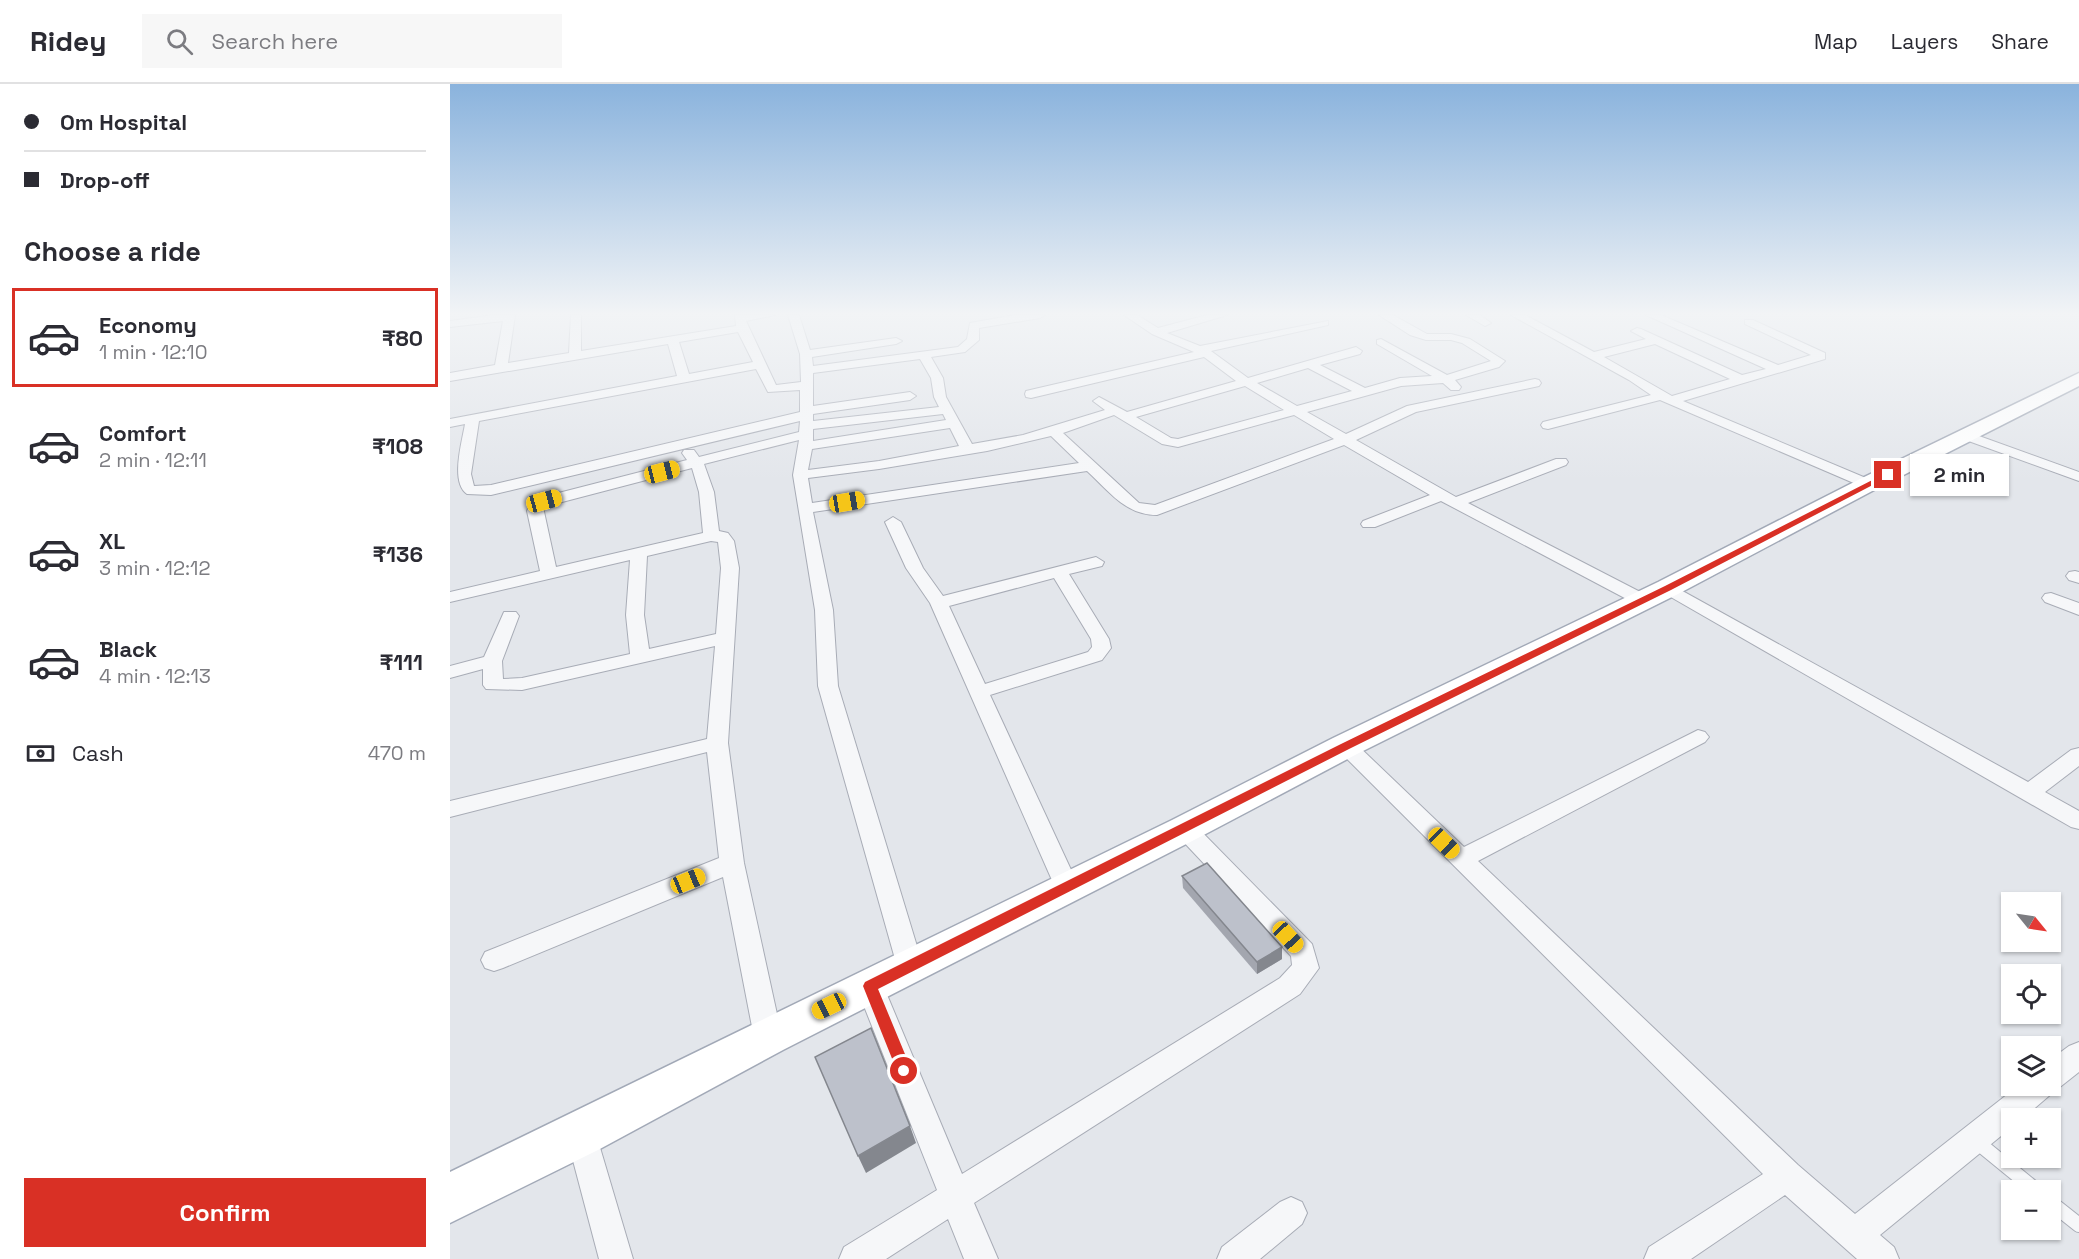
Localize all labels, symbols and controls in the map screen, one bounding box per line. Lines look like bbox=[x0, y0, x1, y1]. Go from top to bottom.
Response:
search box bbox=[142, 14, 562, 68]
text: Ridey bbox=[30, 23, 106, 59]
icon: search bbox=[163, 25, 196, 58]
text: Search here bbox=[211, 27, 338, 55]
text: Map bbox=[1814, 28, 1858, 55]
text: Layers bbox=[1891, 28, 1958, 55]
text: Share bbox=[1991, 28, 2049, 55]
text: Om Hospital bbox=[60, 108, 187, 136]
text: Drop-off bbox=[60, 166, 150, 194]
text: Choose a ride bbox=[24, 234, 201, 269]
icon: car bbox=[27, 311, 81, 365]
text: Economy bbox=[99, 311, 197, 339]
text: ₹80 bbox=[382, 324, 423, 352]
text: 1 min · 12:10 bbox=[99, 339, 208, 365]
icon: car bbox=[27, 419, 81, 473]
text: Comfort bbox=[99, 419, 187, 447]
text: ₹108 bbox=[372, 432, 423, 460]
text: 2 min · 12:11 bbox=[99, 447, 207, 473]
callout: 2 min bbox=[1909, 454, 2008, 496]
car bbox=[642, 459, 682, 485]
route end bbox=[1874, 461, 1901, 488]
text: 2 min bbox=[1934, 462, 1985, 488]
car bbox=[524, 488, 564, 514]
car bbox=[828, 490, 866, 514]
icon: car bbox=[27, 527, 81, 581]
text: XL bbox=[99, 527, 125, 555]
text: ₹136 bbox=[372, 540, 423, 568]
text: 3 min · 12:12 bbox=[99, 555, 211, 581]
icon: car bbox=[27, 635, 81, 689]
text: Black bbox=[99, 635, 157, 663]
text: ₹111 bbox=[379, 648, 423, 676]
text: 4 min · 12:13 bbox=[99, 663, 211, 689]
icon: cash bbox=[24, 737, 57, 770]
text: Cash bbox=[72, 739, 124, 767]
text: 470 m bbox=[368, 740, 426, 766]
car bbox=[1425, 824, 1463, 862]
car bbox=[668, 866, 708, 896]
north arrow bbox=[2001, 892, 2061, 952]
map controls bbox=[2001, 892, 2061, 1240]
car bbox=[1269, 918, 1307, 956]
button: locate bbox=[2001, 964, 2061, 1024]
car bbox=[809, 990, 849, 1022]
button: layers bbox=[2001, 1036, 2061, 1096]
route start bbox=[890, 1057, 917, 1084]
button: + bbox=[2001, 1108, 2061, 1168]
button: Confirm bbox=[24, 1178, 426, 1247]
button: − bbox=[2001, 1180, 2061, 1240]

